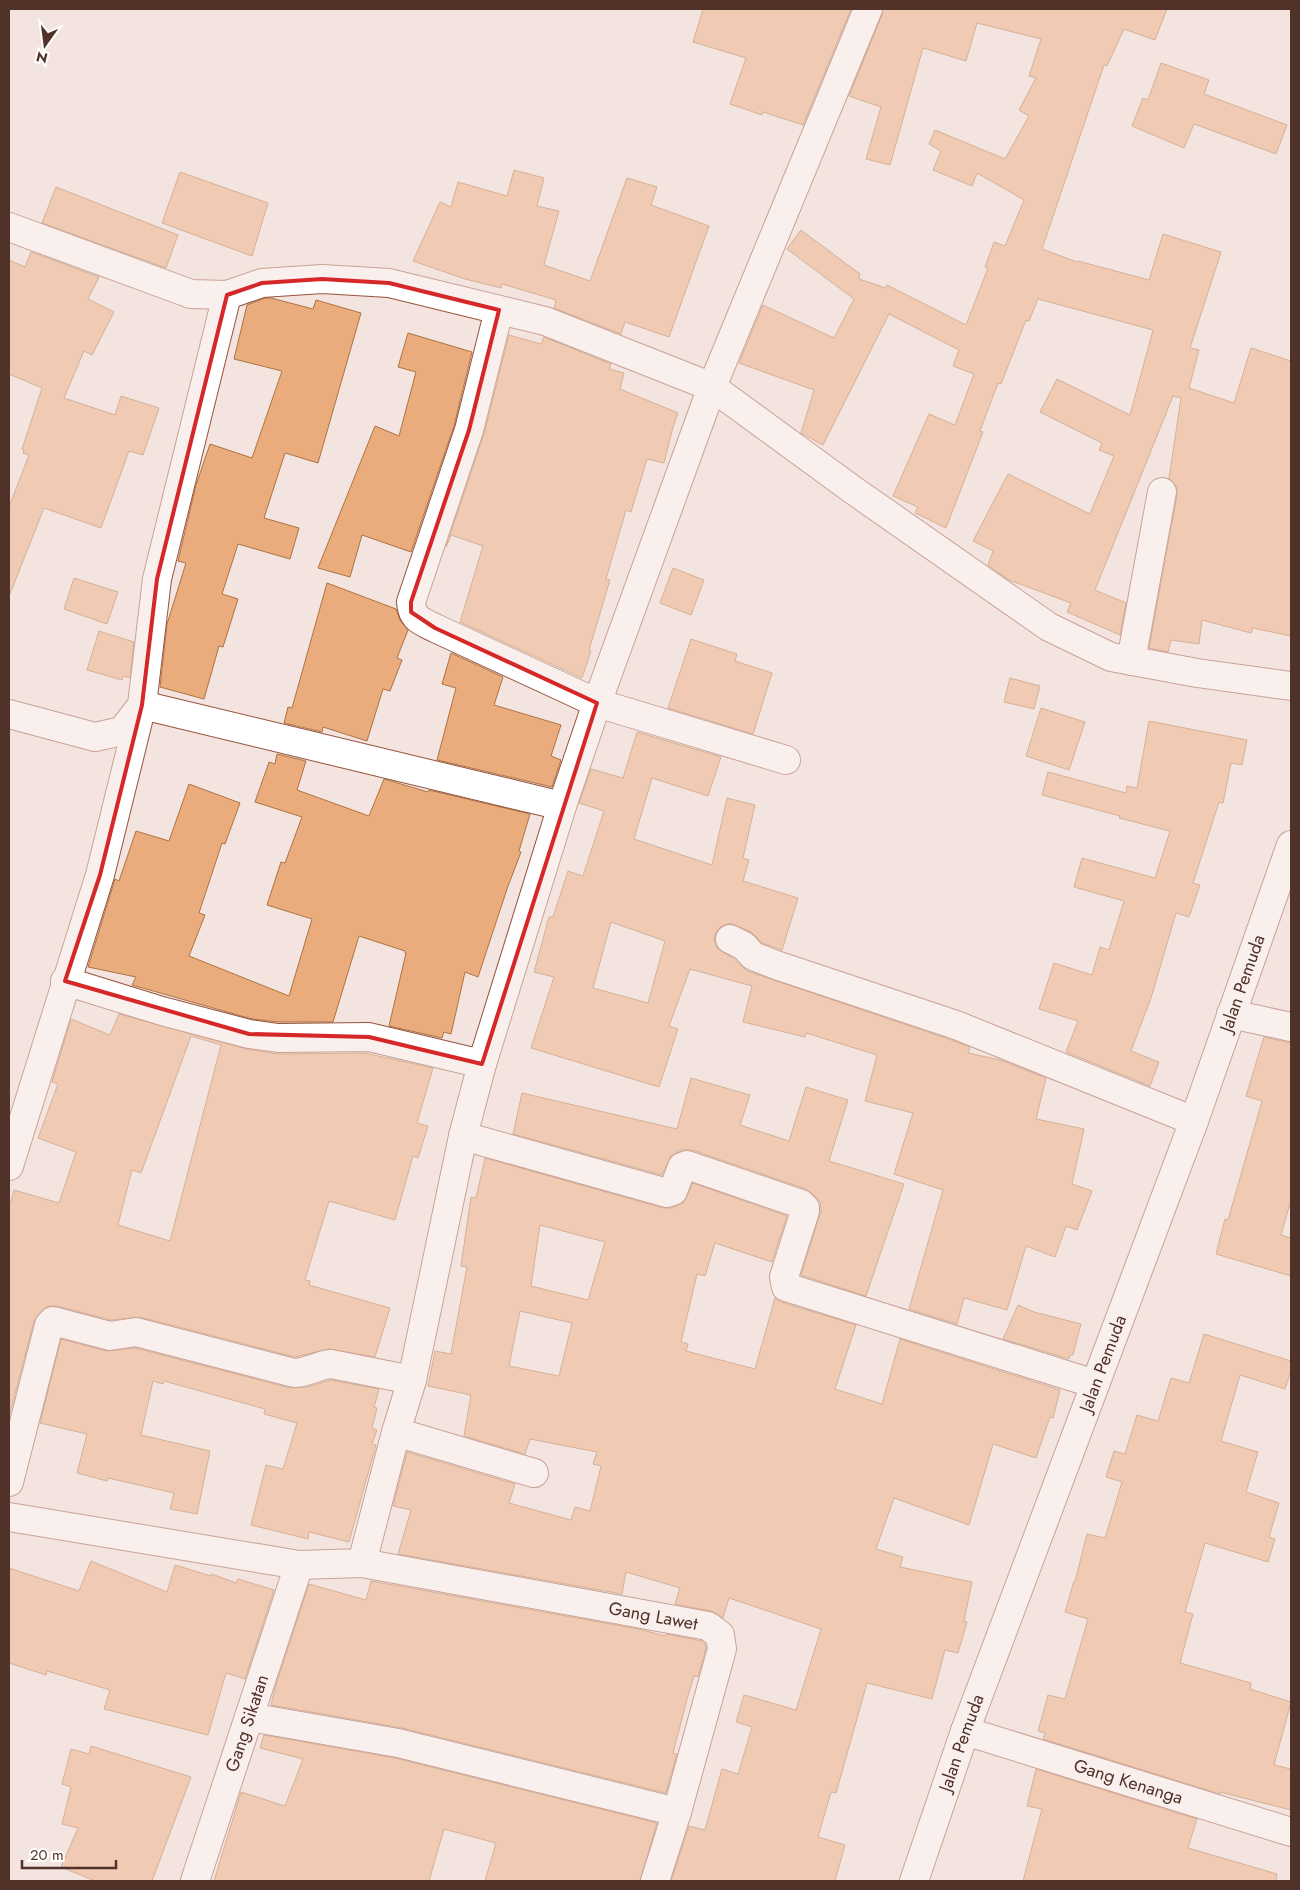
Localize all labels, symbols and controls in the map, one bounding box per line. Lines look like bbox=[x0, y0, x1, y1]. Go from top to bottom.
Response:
north arrow bbox=[20, 20, 70, 70]
text: N bbox=[34, 47, 50, 69]
street label: Jalan Pemuda bbox=[1213, 931, 1272, 1037]
street label: Jalan Pemuda bbox=[1072, 1311, 1133, 1418]
street label: Gang Lawet bbox=[607, 1595, 700, 1637]
street label: Gang Sikatan bbox=[219, 1671, 275, 1776]
street label: Jalan Pemuda bbox=[932, 1690, 991, 1797]
street label: Gang Kenanga bbox=[1070, 1752, 1186, 1811]
scale bar bbox=[22, 1838, 116, 1870]
text: 20 m bbox=[30, 1844, 64, 1866]

